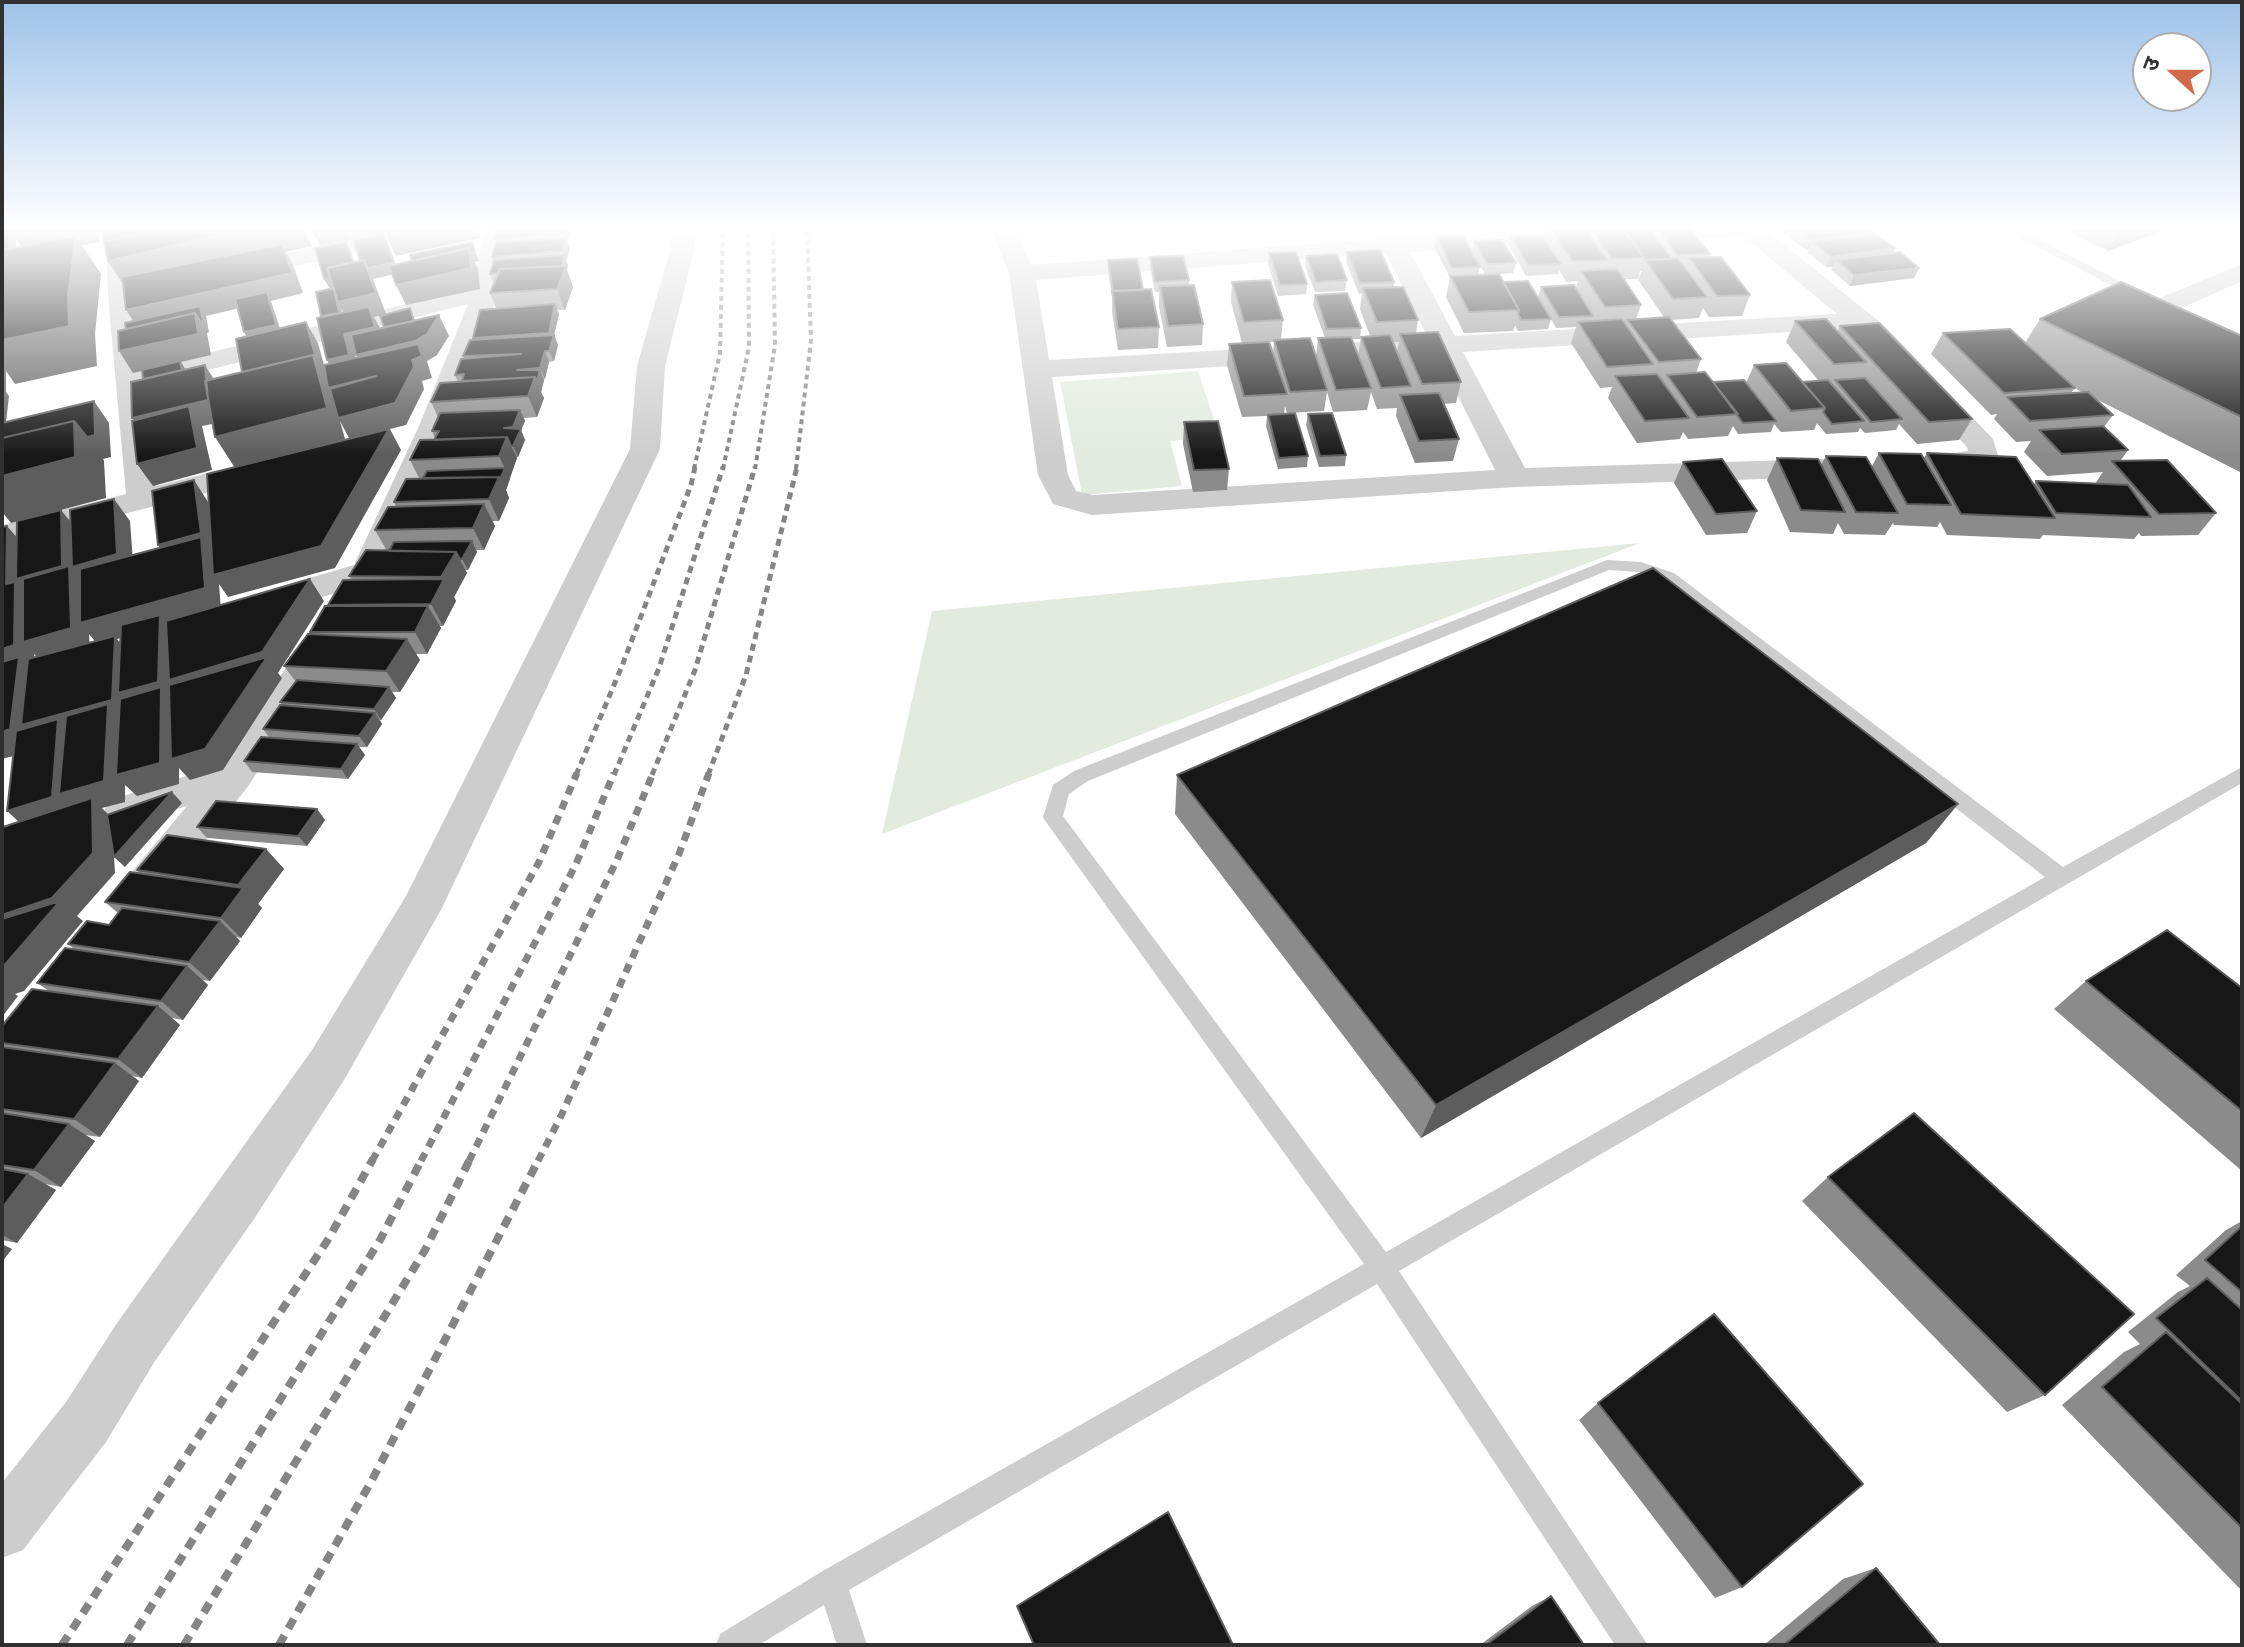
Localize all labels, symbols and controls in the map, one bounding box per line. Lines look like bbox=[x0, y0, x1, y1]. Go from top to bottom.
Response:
north arrow bbox=[2132, 32, 2212, 112]
text: उ bbox=[2136, 53, 2166, 75]

